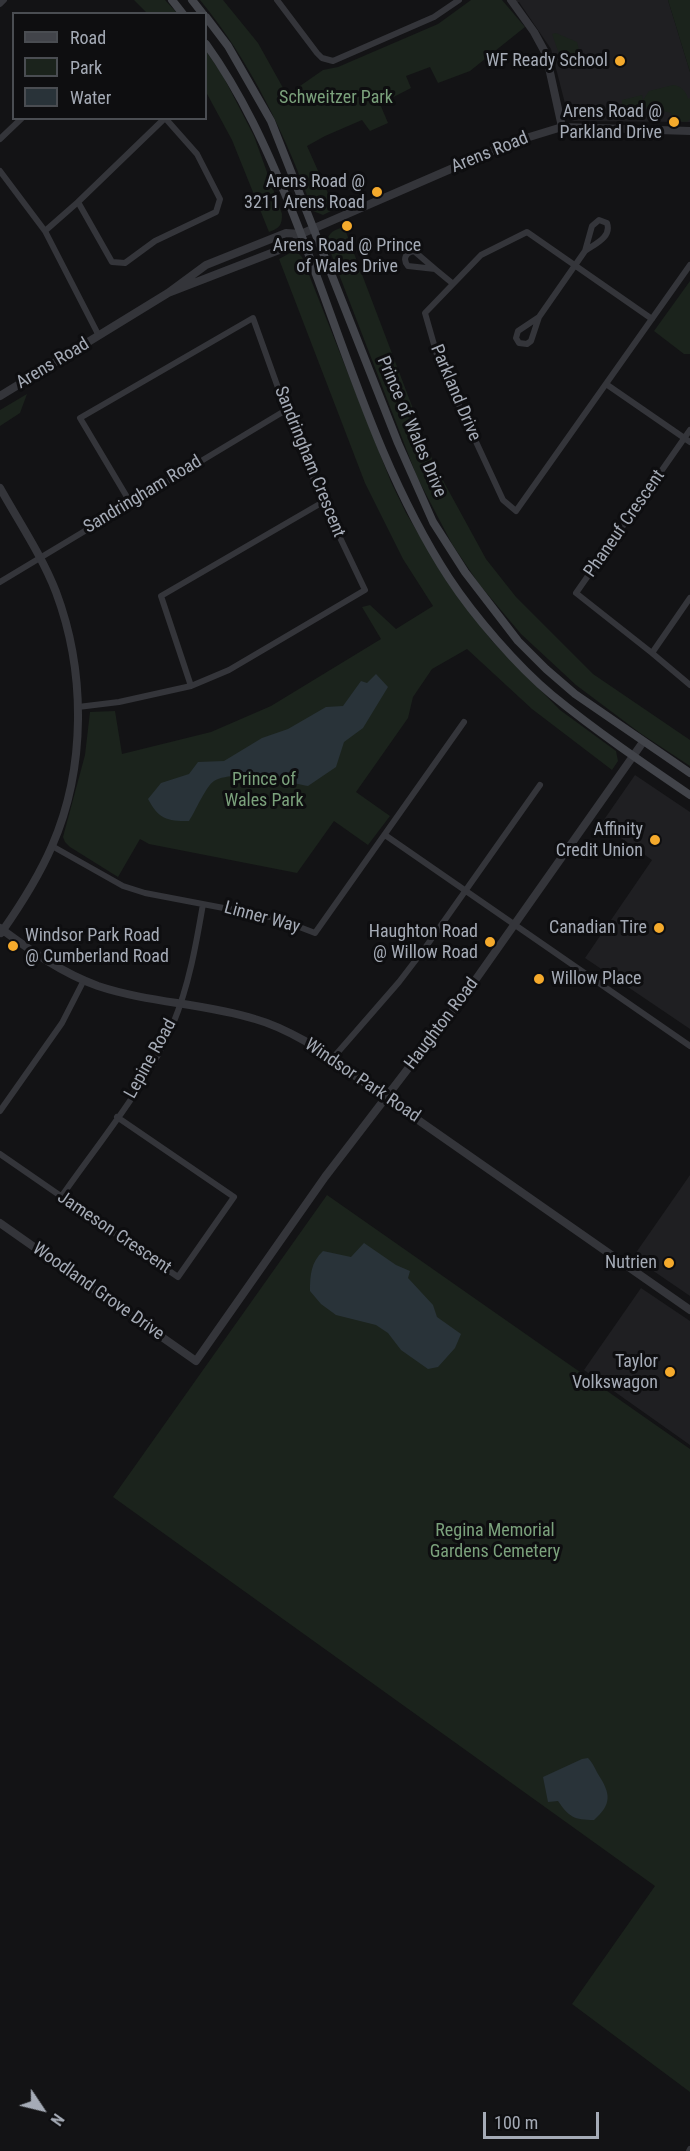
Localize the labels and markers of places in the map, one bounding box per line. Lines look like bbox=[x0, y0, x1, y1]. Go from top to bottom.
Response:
place label: WF Ready School bbox=[486, 50, 608, 72]
marker: WF Ready School bbox=[613, 54, 627, 68]
place label: Arens Road @ Parkland Drive bbox=[559, 101, 662, 144]
marker: Arens Road @ Parkland Drive bbox=[667, 115, 681, 129]
place label: Arens Road @ 3211 Arens Road bbox=[244, 171, 365, 213]
marker: Arens Road @ 3211 Arens Road bbox=[370, 185, 384, 199]
marker: Arens Road @ Prince of Wales Drive bbox=[340, 219, 354, 233]
place label: Arens Road @ Prince of Wales Drive bbox=[273, 235, 421, 278]
place label: Affinity Credit Union bbox=[556, 819, 643, 862]
marker: Affinity Credit Union bbox=[648, 833, 662, 847]
place label: Canadian Tire bbox=[549, 917, 647, 939]
place label: Haughton Road @ Willow Road bbox=[369, 921, 478, 964]
marker: Canadian Tire bbox=[652, 921, 666, 935]
place label: Windsor Park Road @ Cumberland Road bbox=[25, 925, 169, 968]
marker: Haughton Road @ Willow Road bbox=[483, 935, 497, 949]
marker: Windsor Park Road @ Cumberland Road bbox=[6, 939, 20, 953]
place label: Willow Place bbox=[551, 968, 641, 990]
marker: Willow Place bbox=[532, 972, 546, 986]
place label: Nutrien bbox=[605, 1252, 657, 1274]
marker: Nutrien bbox=[662, 1256, 676, 1270]
place label: Taylor Volkswagon bbox=[572, 1351, 658, 1394]
marker: Taylor Volkswagon bbox=[663, 1365, 677, 1379]

